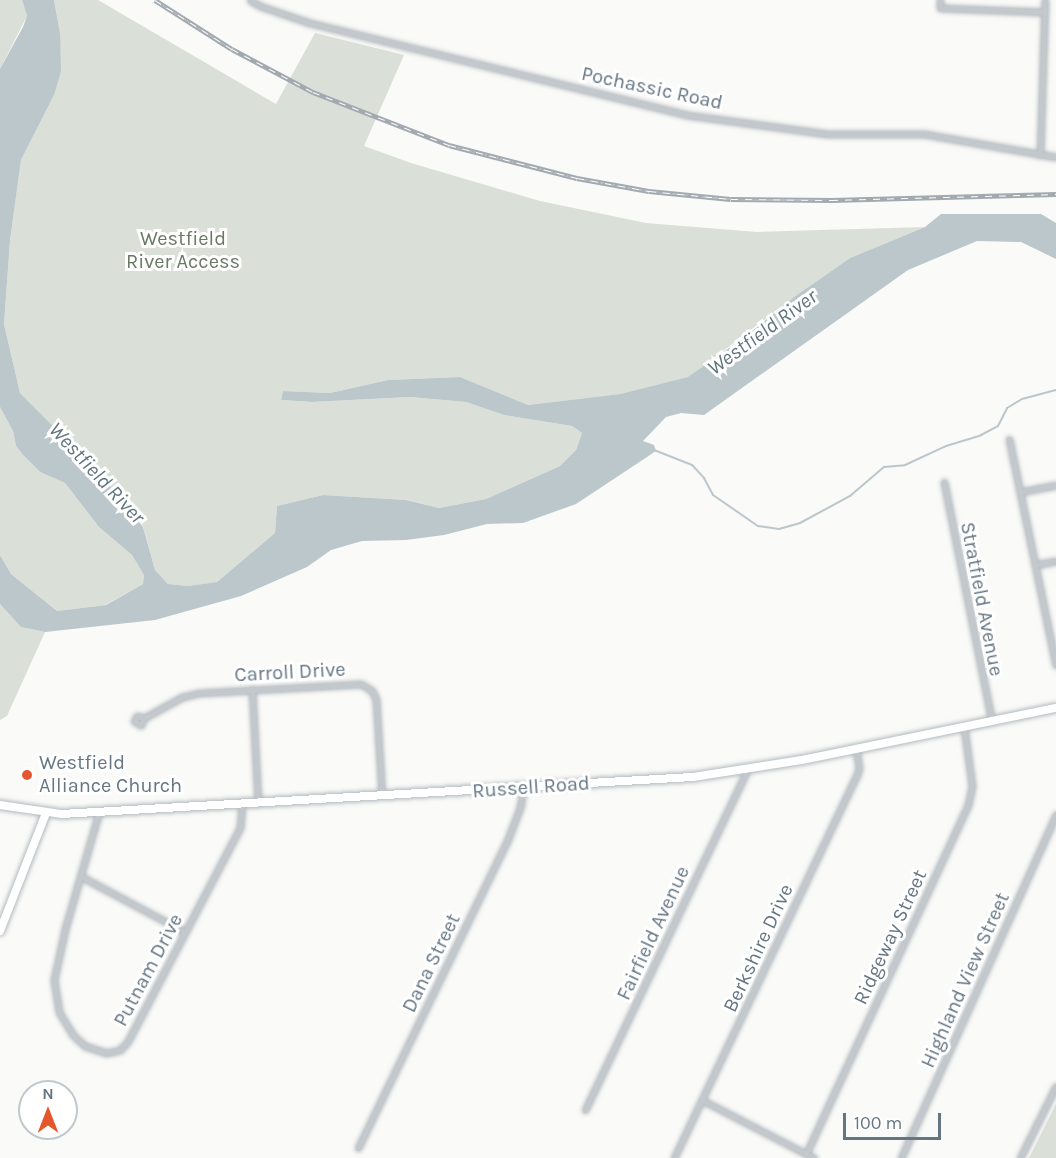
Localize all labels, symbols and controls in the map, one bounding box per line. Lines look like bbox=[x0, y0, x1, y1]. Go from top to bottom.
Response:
street label: Pochassic Road bbox=[579, 61, 725, 115]
park label: Westfield River Access bbox=[126, 227, 240, 274]
water label: Westfield River bbox=[702, 284, 822, 380]
water label: Westfield River bbox=[44, 417, 150, 529]
street label: Stratfield Avenue bbox=[955, 520, 1009, 678]
street label: Carroll Drive bbox=[234, 657, 346, 687]
place label: Westfield Alliance Church bbox=[39, 751, 182, 798]
marker: Westfield Alliance Church bbox=[20, 768, 34, 782]
street label: Russell Road bbox=[471, 771, 591, 803]
street label: Fairfield Avenue bbox=[611, 862, 695, 1004]
street label: Ridgeway Street bbox=[848, 866, 932, 1008]
street label: Berkshire Drive bbox=[718, 880, 798, 1016]
street label: Highland View Street bbox=[915, 889, 1015, 1071]
street label: Putnam Drive bbox=[108, 910, 188, 1030]
street label: Dana Street bbox=[397, 910, 465, 1016]
north arrow bbox=[18, 1080, 78, 1140]
text: N bbox=[42, 1084, 54, 1103]
scale bar bbox=[846, 1101, 944, 1139]
text: 100 m bbox=[854, 1112, 902, 1134]

